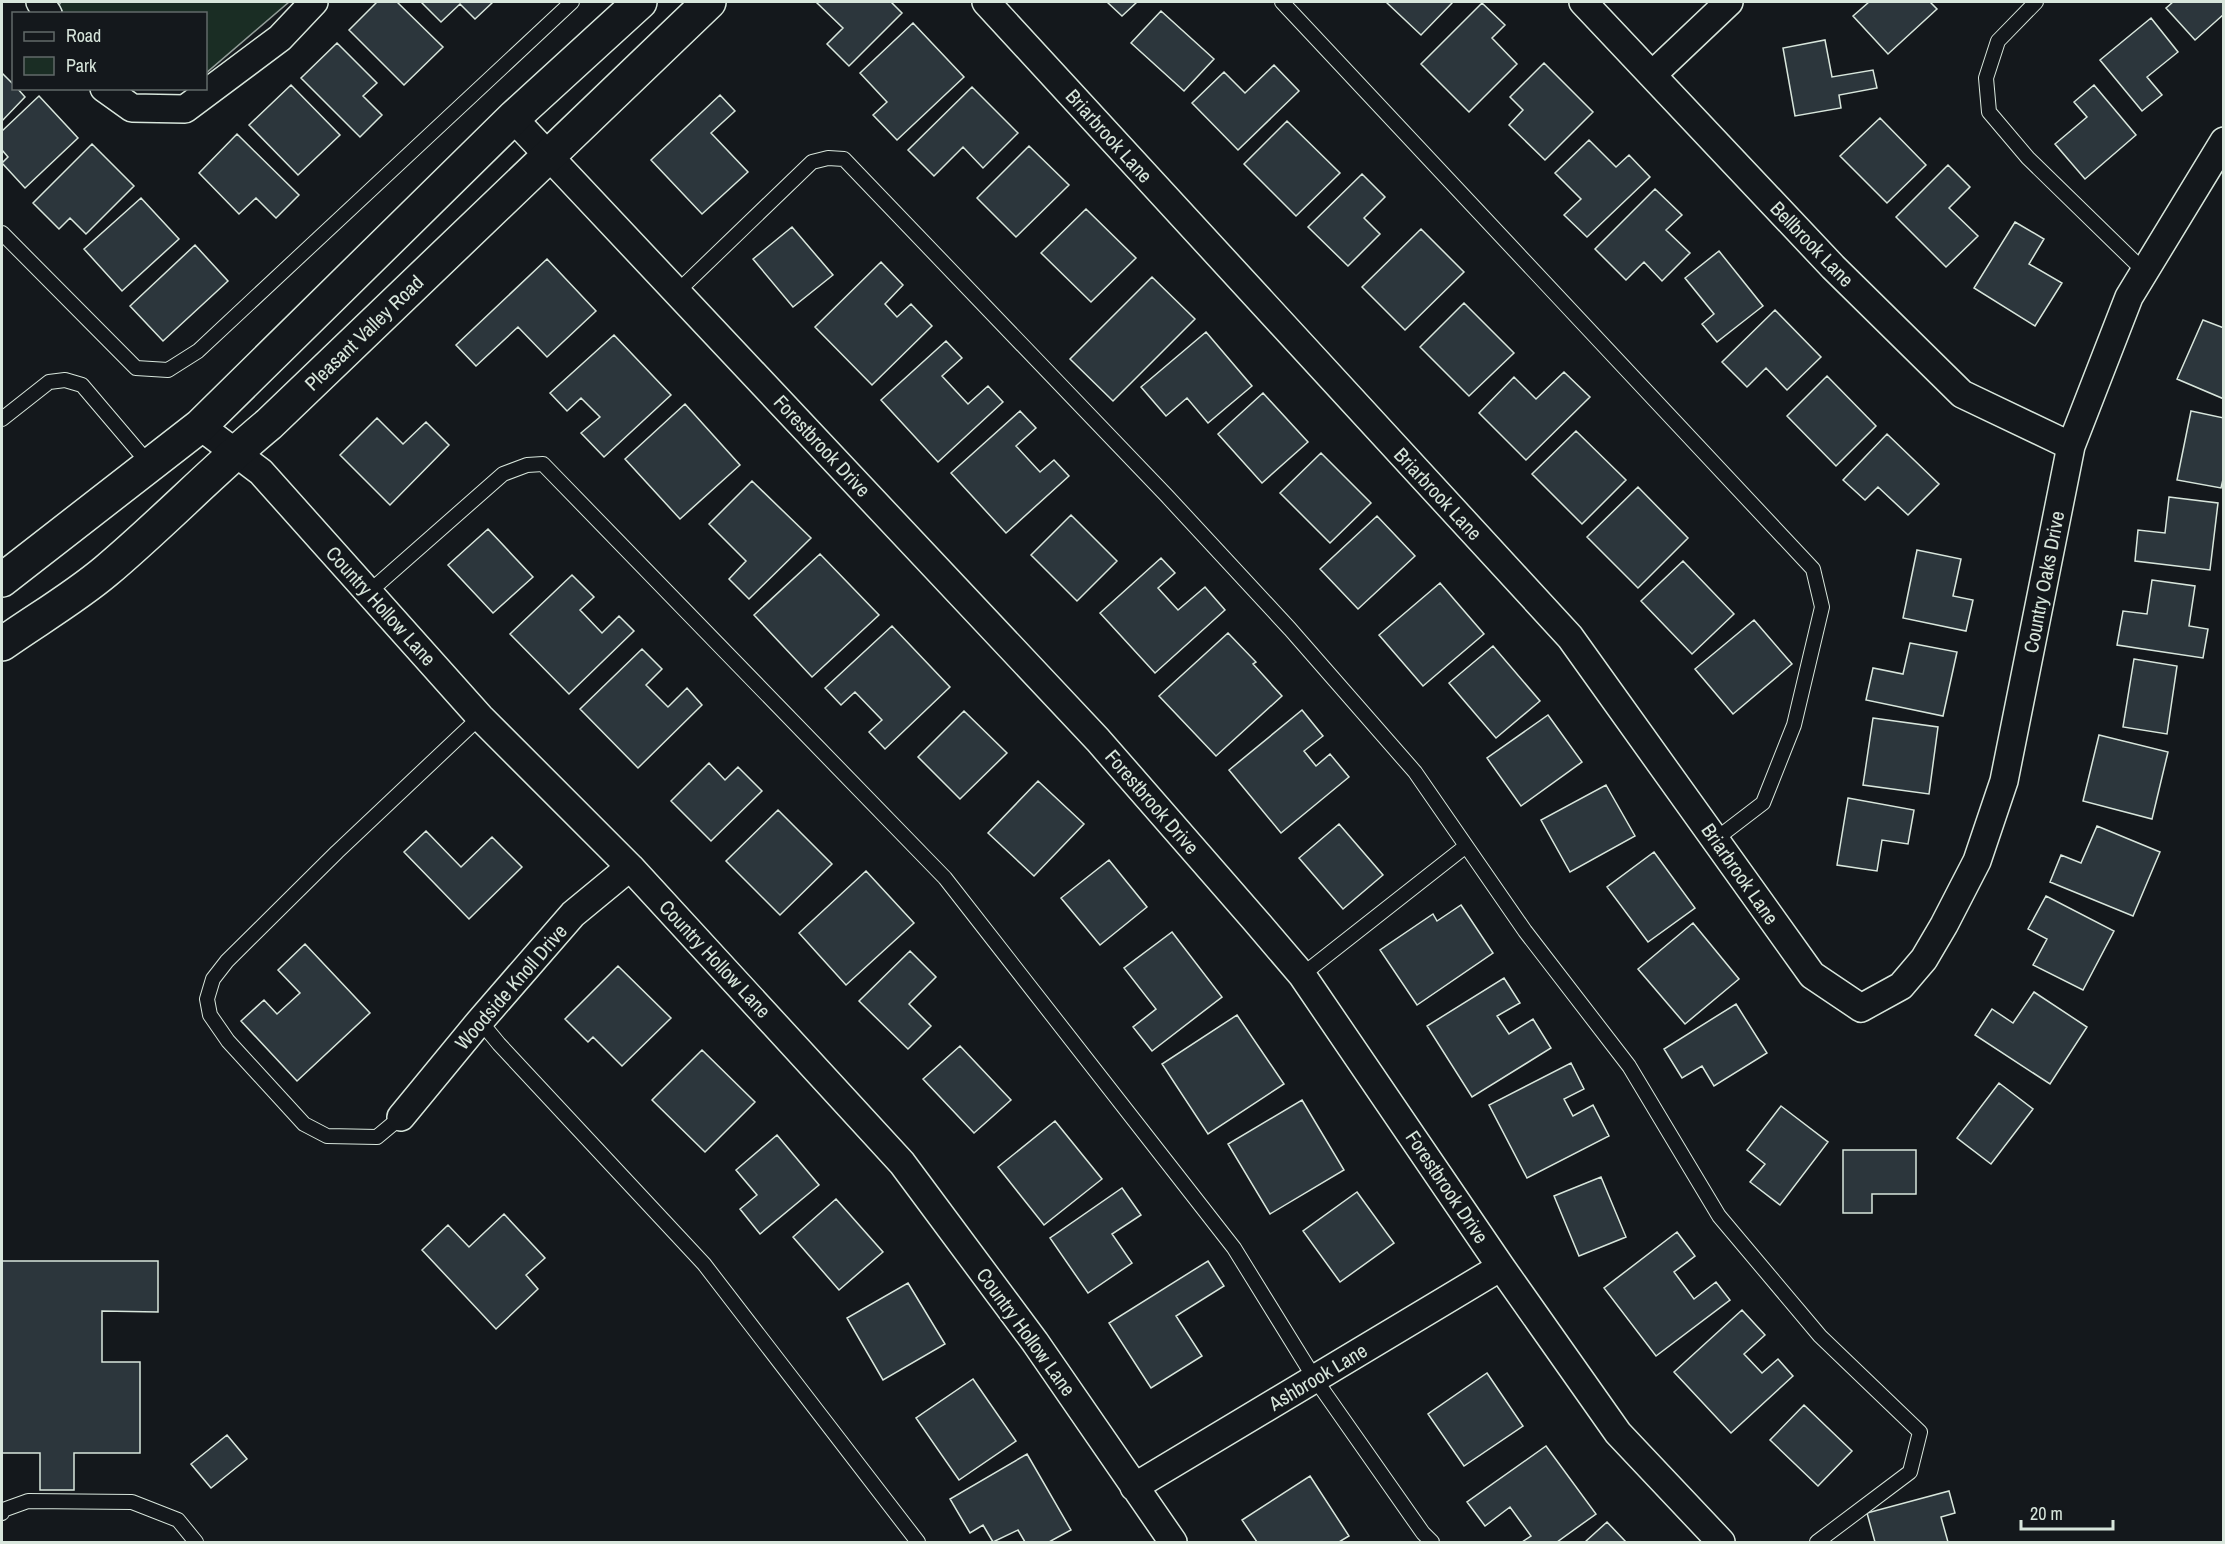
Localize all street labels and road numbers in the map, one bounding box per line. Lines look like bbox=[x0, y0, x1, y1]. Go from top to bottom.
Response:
street label: Briarbrook Lane bbox=[1060, 83, 1159, 188]
street label: Bellbrook Lane bbox=[1765, 195, 1860, 292]
street label: Pleasant Valley Road bbox=[298, 269, 429, 396]
street label: Forestbrook Drive bbox=[768, 389, 877, 503]
street label: Briarbrook Lane bbox=[1388, 441, 1488, 546]
street label: Country Oaks Drive bbox=[2017, 509, 2070, 655]
street label: Country Hollow Lane bbox=[320, 540, 442, 671]
street label: Forestbrook Drive bbox=[1099, 744, 1205, 860]
street label: Briarbrook Lane bbox=[1696, 818, 1785, 930]
street label: Country Hollow Lane bbox=[654, 894, 777, 1024]
street label: Woodside Knoll Drive bbox=[448, 918, 573, 1055]
street label: Forestbrook Drive bbox=[1400, 1125, 1495, 1248]
street label: Country Hollow Lane bbox=[971, 1262, 1082, 1401]
street label: Ashbrook Lane bbox=[1263, 1337, 1372, 1417]

